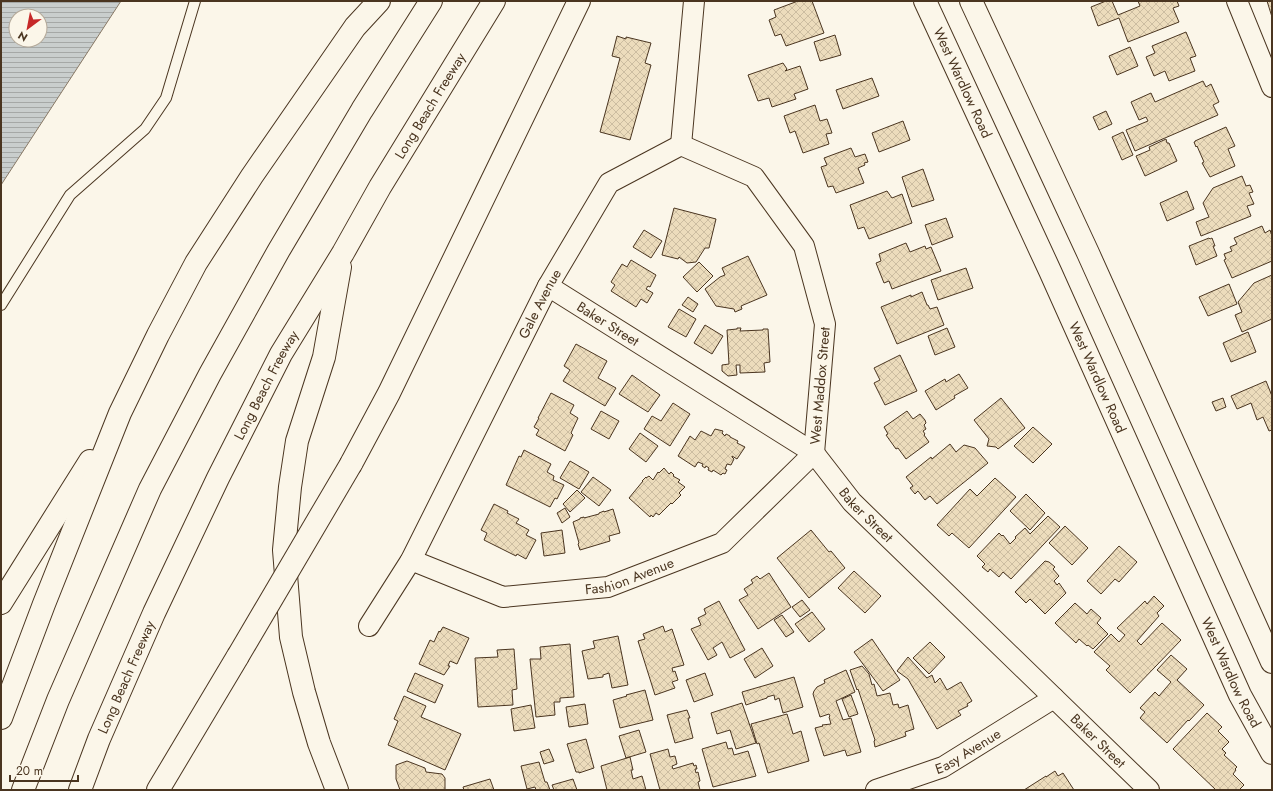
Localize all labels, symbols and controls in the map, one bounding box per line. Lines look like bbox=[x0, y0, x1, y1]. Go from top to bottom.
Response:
north arrow bbox=[8, 8, 48, 48]
street label: West Wardlow Road bbox=[929, 24, 997, 141]
text: N bbox=[15, 27, 31, 46]
street label: Long Beach Freeway bbox=[390, 48, 471, 163]
street label: Gale Avenue bbox=[513, 265, 566, 342]
street label: Baker Street bbox=[573, 297, 644, 351]
street label: West Wardlow Road bbox=[1064, 319, 1131, 436]
street label: West Maddox Street bbox=[805, 325, 835, 446]
street label: Long Beach Freeway bbox=[229, 326, 304, 443]
street label: Baker Street bbox=[834, 483, 898, 547]
street label: Fashion Avenue bbox=[584, 553, 677, 599]
street label: West Wardlow Road bbox=[1196, 614, 1266, 731]
street label: Long Beach Freeway bbox=[93, 617, 160, 737]
street label: Baker Street bbox=[1066, 709, 1131, 773]
street label: Easy Avenue bbox=[932, 724, 1004, 779]
scale bar bbox=[10, 757, 78, 783]
text: 20 m bbox=[16, 762, 43, 780]

